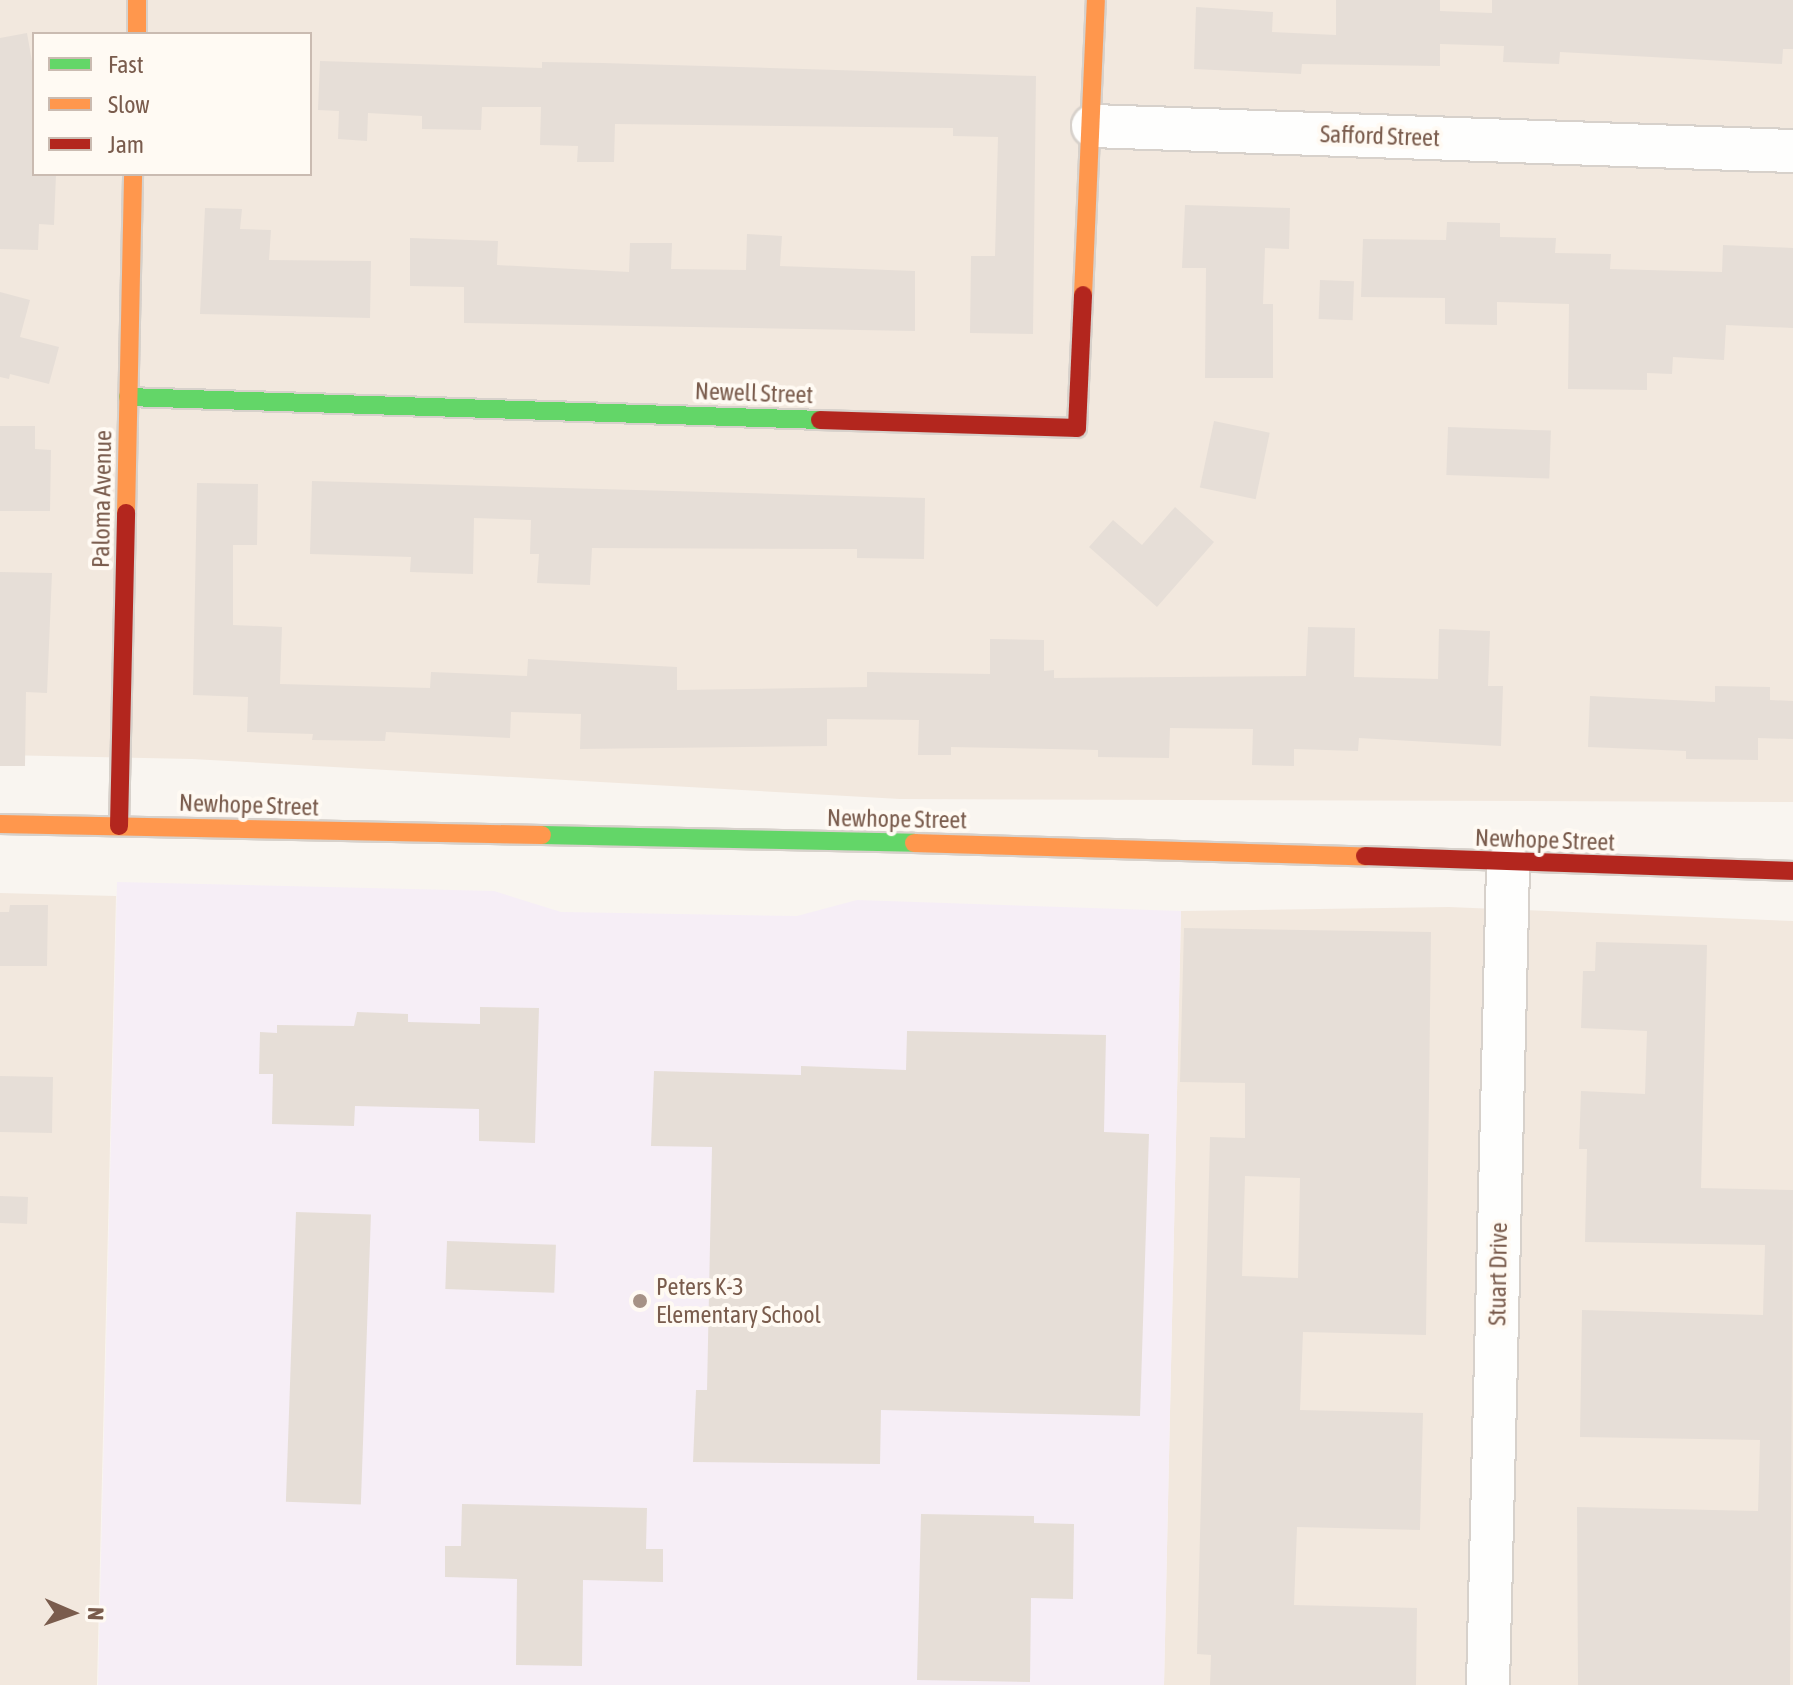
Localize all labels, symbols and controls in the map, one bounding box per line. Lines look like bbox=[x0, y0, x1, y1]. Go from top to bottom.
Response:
legend bbox=[32, 32, 312, 176]
text: Fast bbox=[108, 51, 144, 78]
text: Slow bbox=[108, 91, 150, 118]
street label: Safford Street bbox=[1320, 120, 1440, 152]
text: Jam bbox=[108, 131, 144, 158]
street label: Newell Street bbox=[694, 377, 814, 409]
street label: Paloma Avenue bbox=[86, 430, 118, 568]
street label: Newhope Street bbox=[178, 788, 320, 822]
street label: Newhope Street bbox=[827, 803, 967, 835]
street label: Newhope Street bbox=[1474, 823, 1616, 857]
street label: Stuart Drive bbox=[1483, 1222, 1513, 1326]
place label: Peters K-3 Elementary School bbox=[656, 1273, 821, 1329]
marker: Peters K-3 Elementary School bbox=[631, 1292, 649, 1310]
north arrow bbox=[32, 1573, 112, 1653]
text: N bbox=[83, 1607, 109, 1621]

